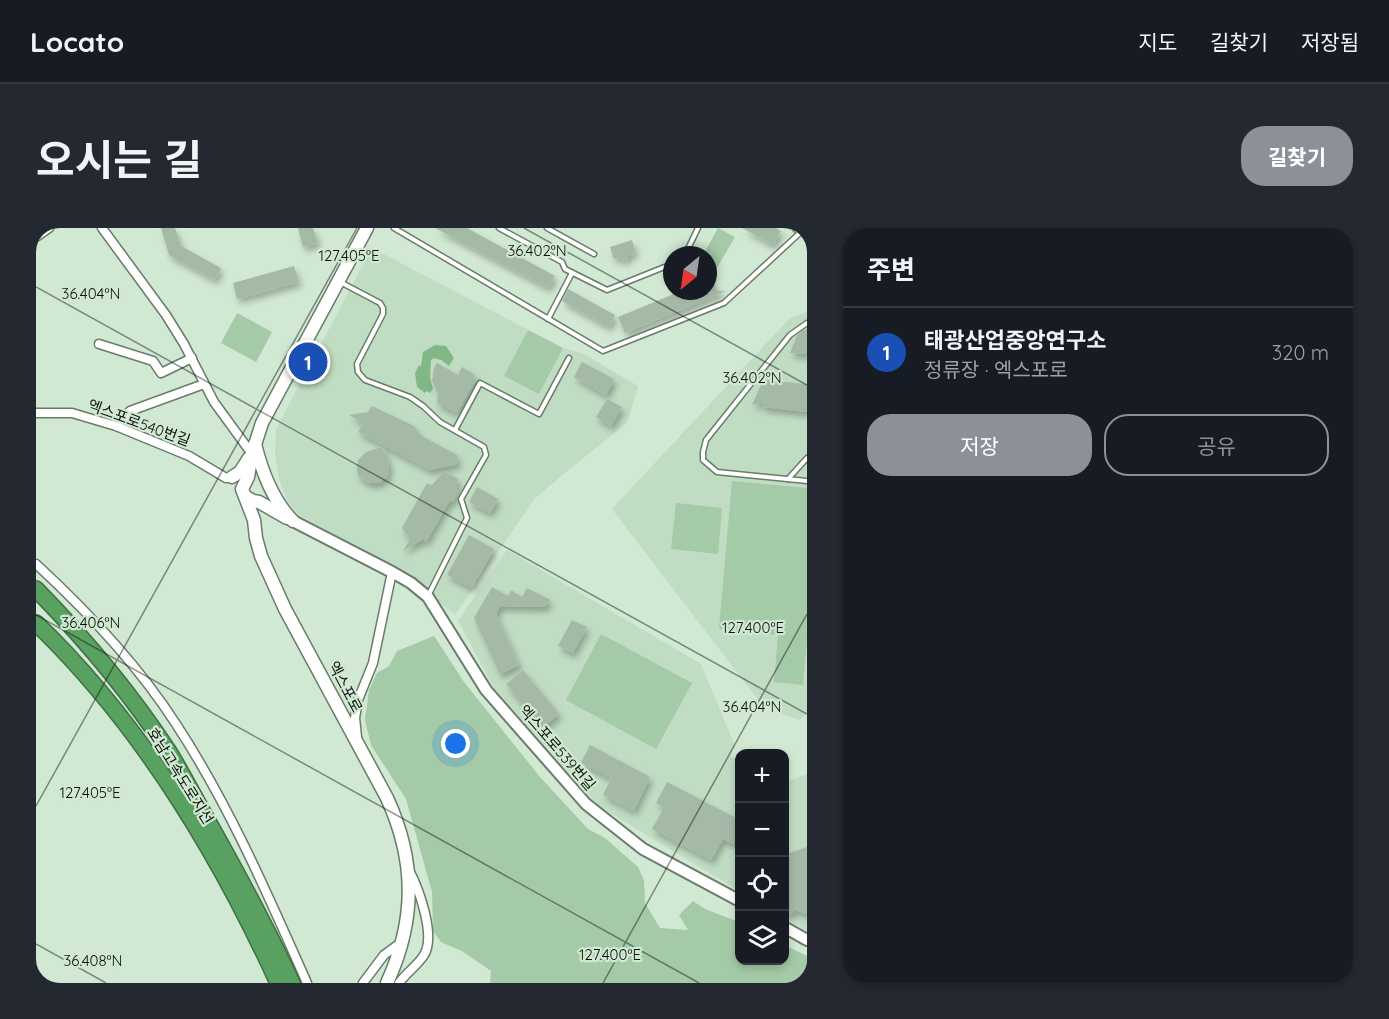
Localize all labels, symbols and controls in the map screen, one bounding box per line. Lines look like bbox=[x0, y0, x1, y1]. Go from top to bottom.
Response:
text: Locato bbox=[30, 24, 124, 59]
text: 지도 bbox=[1138, 29, 1177, 55]
text: 길찾기 bbox=[1210, 29, 1268, 55]
text: 저장됨 bbox=[1301, 29, 1359, 55]
button: 길찾기 bbox=[1241, 126, 1353, 186]
text: 오시는 길 bbox=[36, 133, 202, 186]
text: 36.402°N bbox=[507, 241, 567, 260]
text: 127.405°E bbox=[318, 246, 380, 265]
north arrow bbox=[663, 246, 717, 300]
text: 주변 bbox=[867, 253, 915, 286]
text: 36.404°N bbox=[62, 284, 120, 303]
text: 태광산업중앙연구소 bbox=[924, 326, 1106, 354]
pin: 1 bbox=[288, 340, 328, 384]
text: 1 bbox=[883, 340, 890, 365]
text: 320 m bbox=[1272, 340, 1329, 365]
text: 정류장 · 엑스포로 bbox=[924, 357, 1068, 382]
text: 36.402°N bbox=[722, 368, 782, 387]
street label: 엑스포로540번길 bbox=[85, 395, 193, 450]
button: 저장 bbox=[867, 414, 1092, 476]
button: 공유 bbox=[1104, 414, 1329, 476]
text: 36.406°N bbox=[62, 613, 121, 632]
text: 127.400°E bbox=[722, 618, 784, 637]
street label: 엑스포로 bbox=[324, 658, 367, 716]
text: 36.404°N bbox=[723, 697, 781, 716]
street label: 엑스포로539번길 bbox=[515, 701, 600, 794]
street label: 호남고속도로지선 bbox=[143, 724, 218, 828]
your location bbox=[441, 729, 470, 758]
map controls bbox=[735, 749, 789, 965]
button: + bbox=[735, 749, 789, 803]
text: 127.405°E bbox=[59, 783, 121, 802]
button: − bbox=[735, 803, 789, 857]
button: locate bbox=[735, 857, 789, 911]
button: layers bbox=[735, 911, 789, 965]
text: 127.400°E bbox=[579, 945, 641, 964]
text: 36.408°N bbox=[63, 951, 123, 970]

